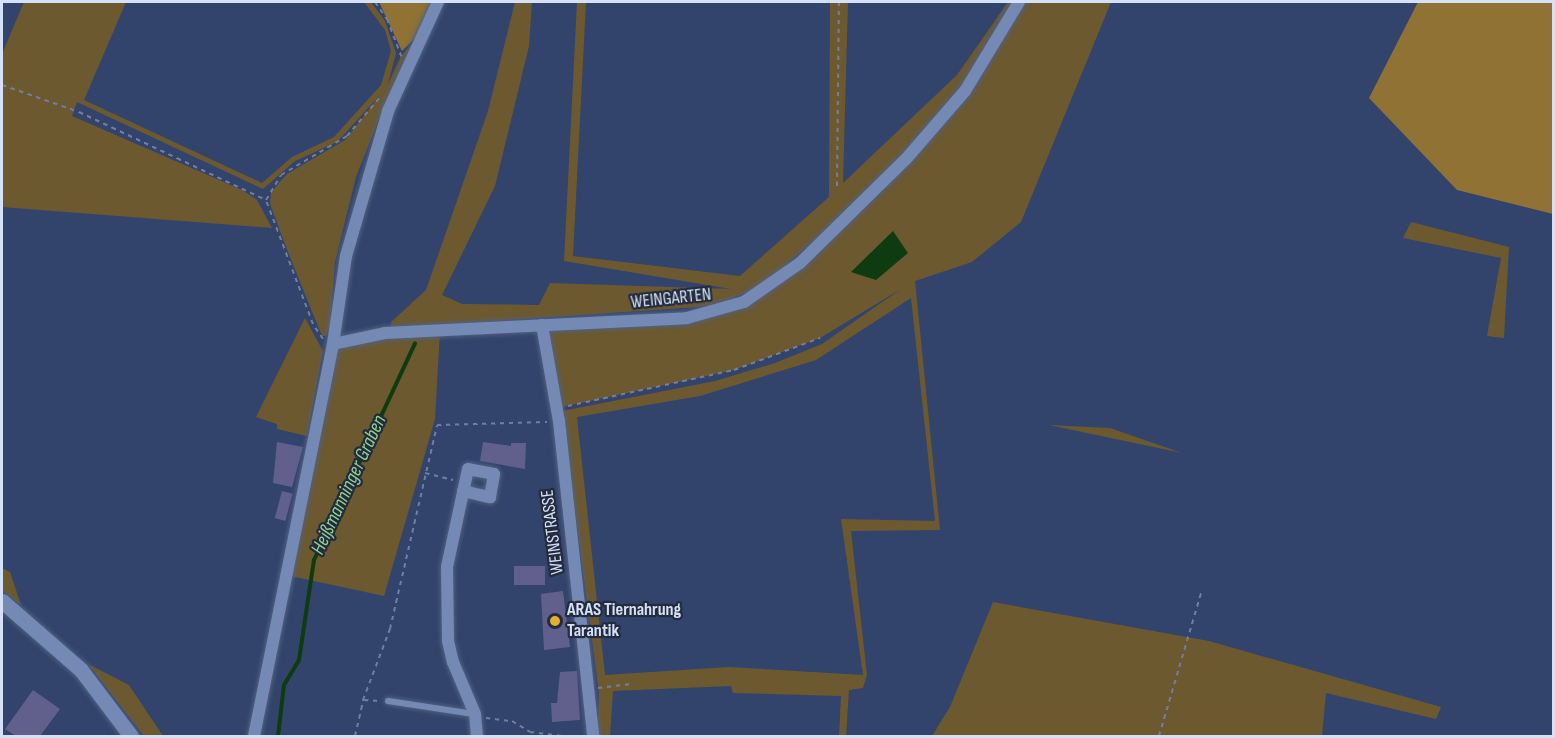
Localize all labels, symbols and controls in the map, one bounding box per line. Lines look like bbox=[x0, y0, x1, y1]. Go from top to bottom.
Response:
street label: WEINGARTEN bbox=[630, 284, 712, 314]
water label: Heißmanninger Graben bbox=[306, 411, 392, 559]
street label: WEINSTRASSE bbox=[537, 488, 569, 576]
place label: ARAS Tiernahrung Tarantik bbox=[567, 600, 681, 642]
marker: ARAS Tiernahrung Tarantik bbox=[548, 614, 562, 628]

